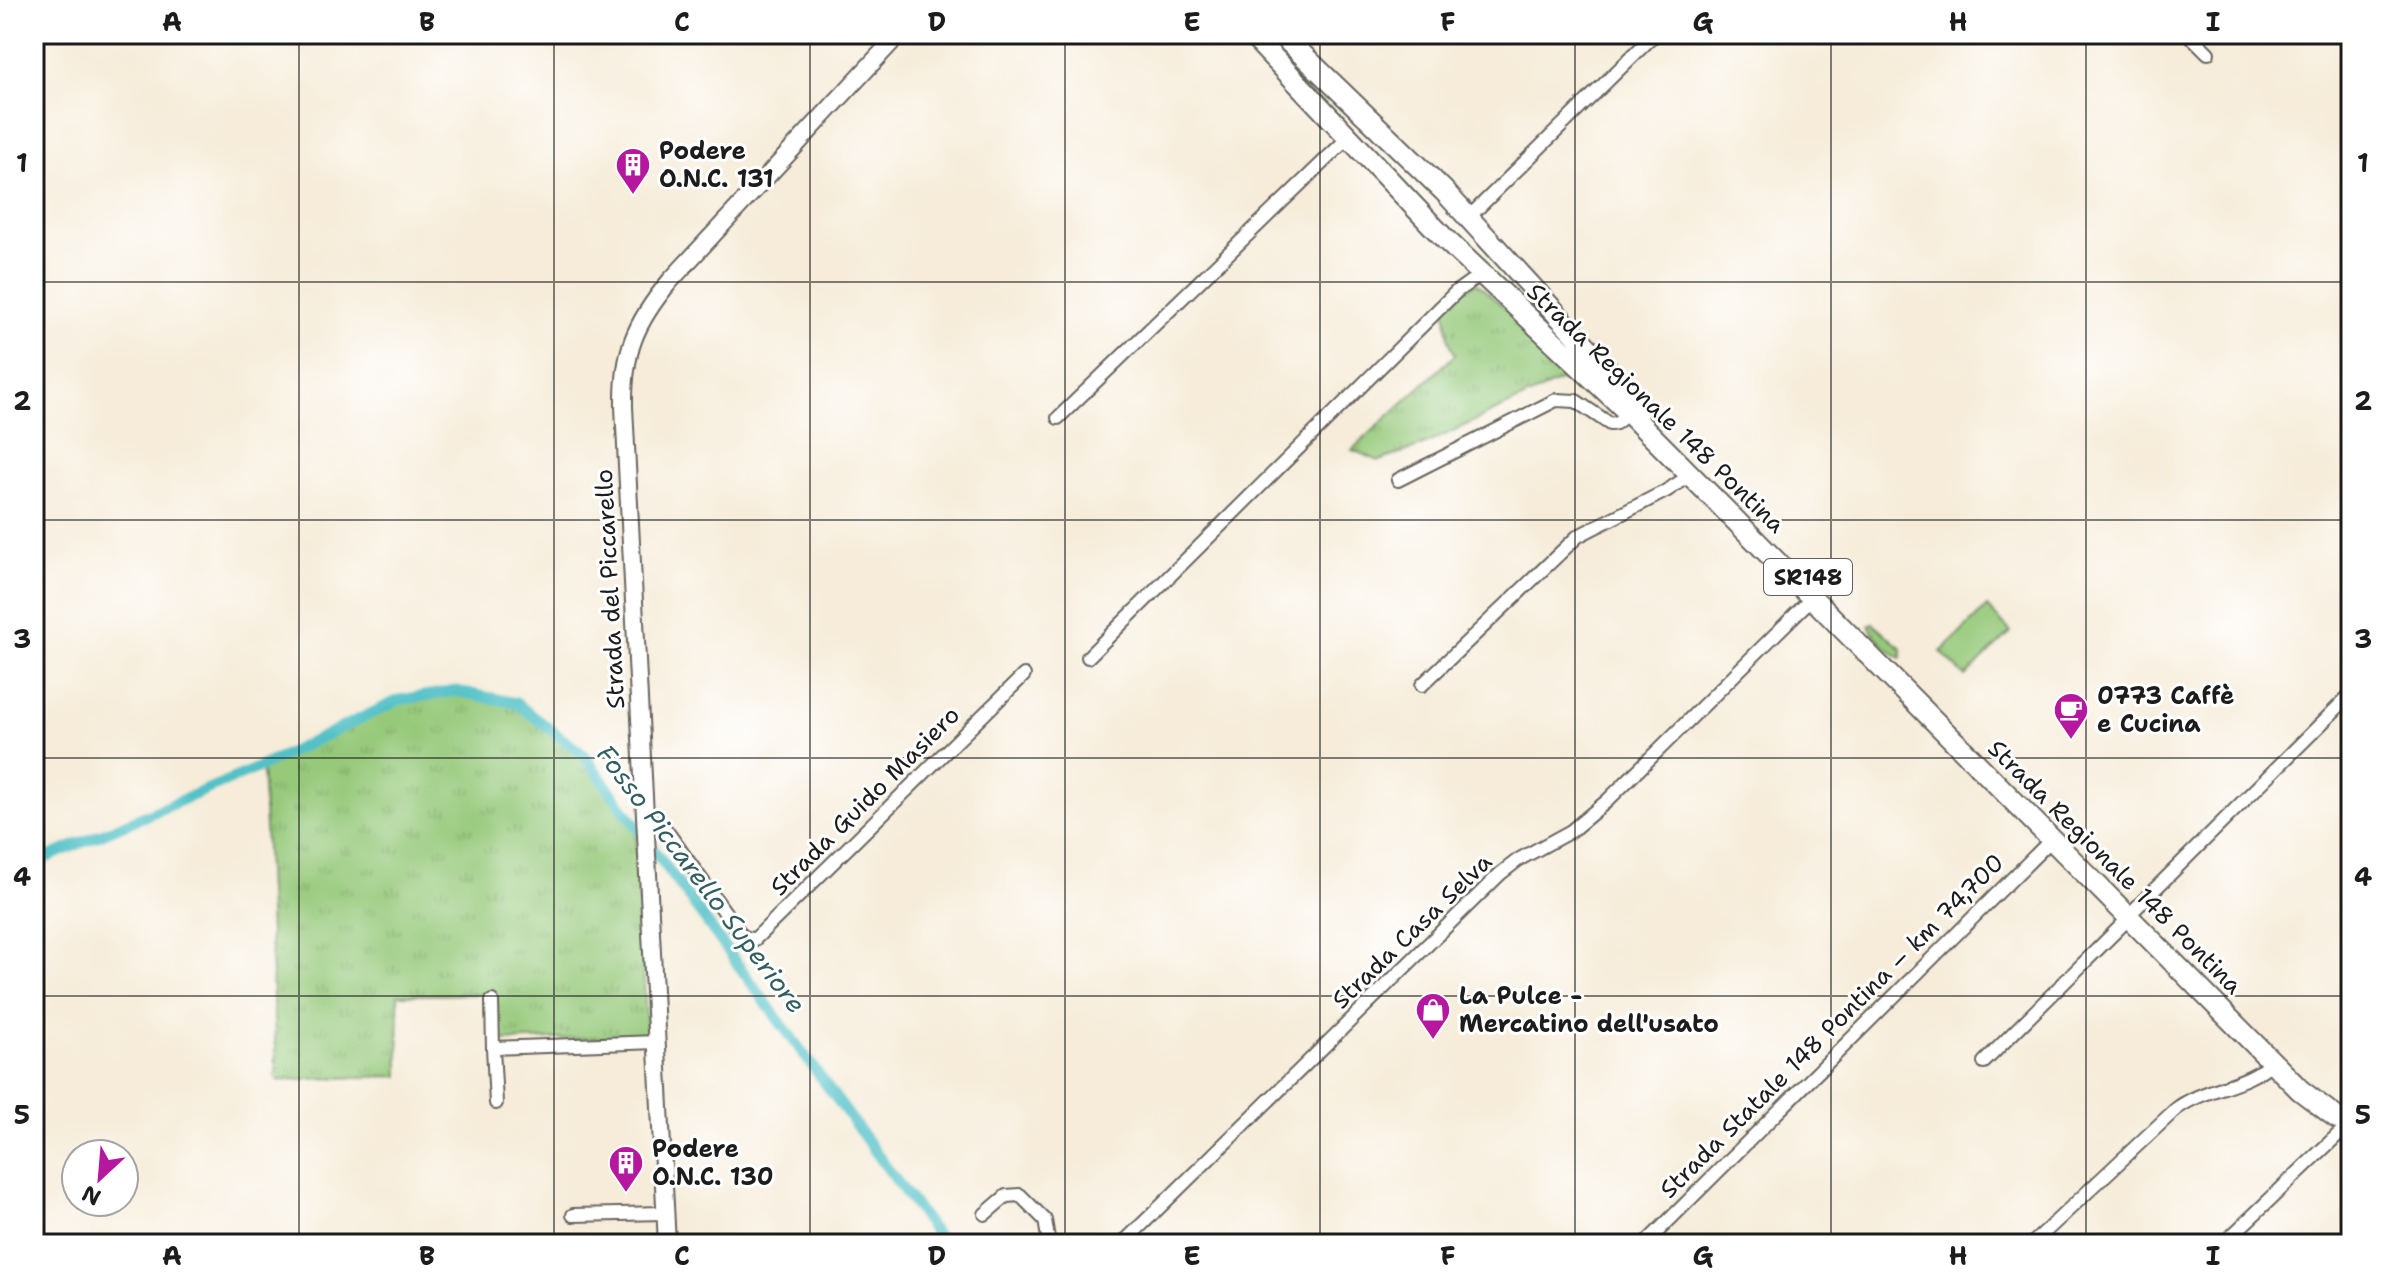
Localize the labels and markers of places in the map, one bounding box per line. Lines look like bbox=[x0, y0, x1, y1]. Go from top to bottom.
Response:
place label: Podere O.N.C. 131 bbox=[659, 135, 774, 195]
building icon: Podere O.N.C. 131 bbox=[614, 146, 652, 196]
place label: 0773 Caffè e Cucina bbox=[2097, 680, 2234, 740]
cafe icon: 0773 Caffè e Cucina bbox=[2052, 691, 2090, 741]
place label: La Pulce - Mercatino dell'usato bbox=[1459, 980, 1719, 1040]
shop icon: La Pulce - Mercatino dell'usato bbox=[1414, 991, 1452, 1041]
place label: Podere O.N.C. 130 bbox=[652, 1133, 774, 1193]
building icon: Podere O.N.C. 130 bbox=[607, 1144, 645, 1194]

